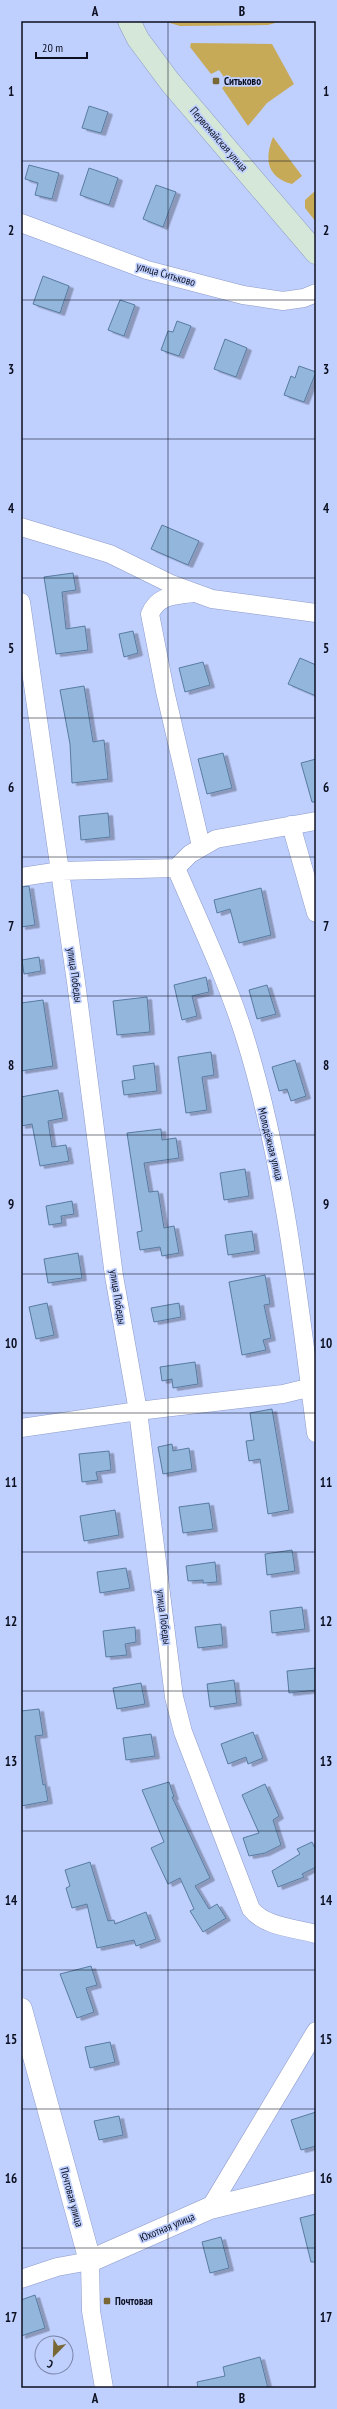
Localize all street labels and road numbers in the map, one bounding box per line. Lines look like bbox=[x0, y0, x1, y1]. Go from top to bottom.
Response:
street label: Первомайская улица bbox=[187, 104, 251, 174]
street label: улица Ситьково bbox=[135, 259, 197, 289]
street label: улица Победы bbox=[64, 947, 86, 1003]
street label: Молодёжная улица bbox=[255, 1106, 287, 1182]
street label: улица Победы bbox=[107, 1269, 129, 1325]
street label: улица Победы bbox=[154, 1589, 174, 1645]
street label: Почтовая улица bbox=[57, 2166, 87, 2228]
street label: Юхотная улица bbox=[137, 2209, 197, 2245]

